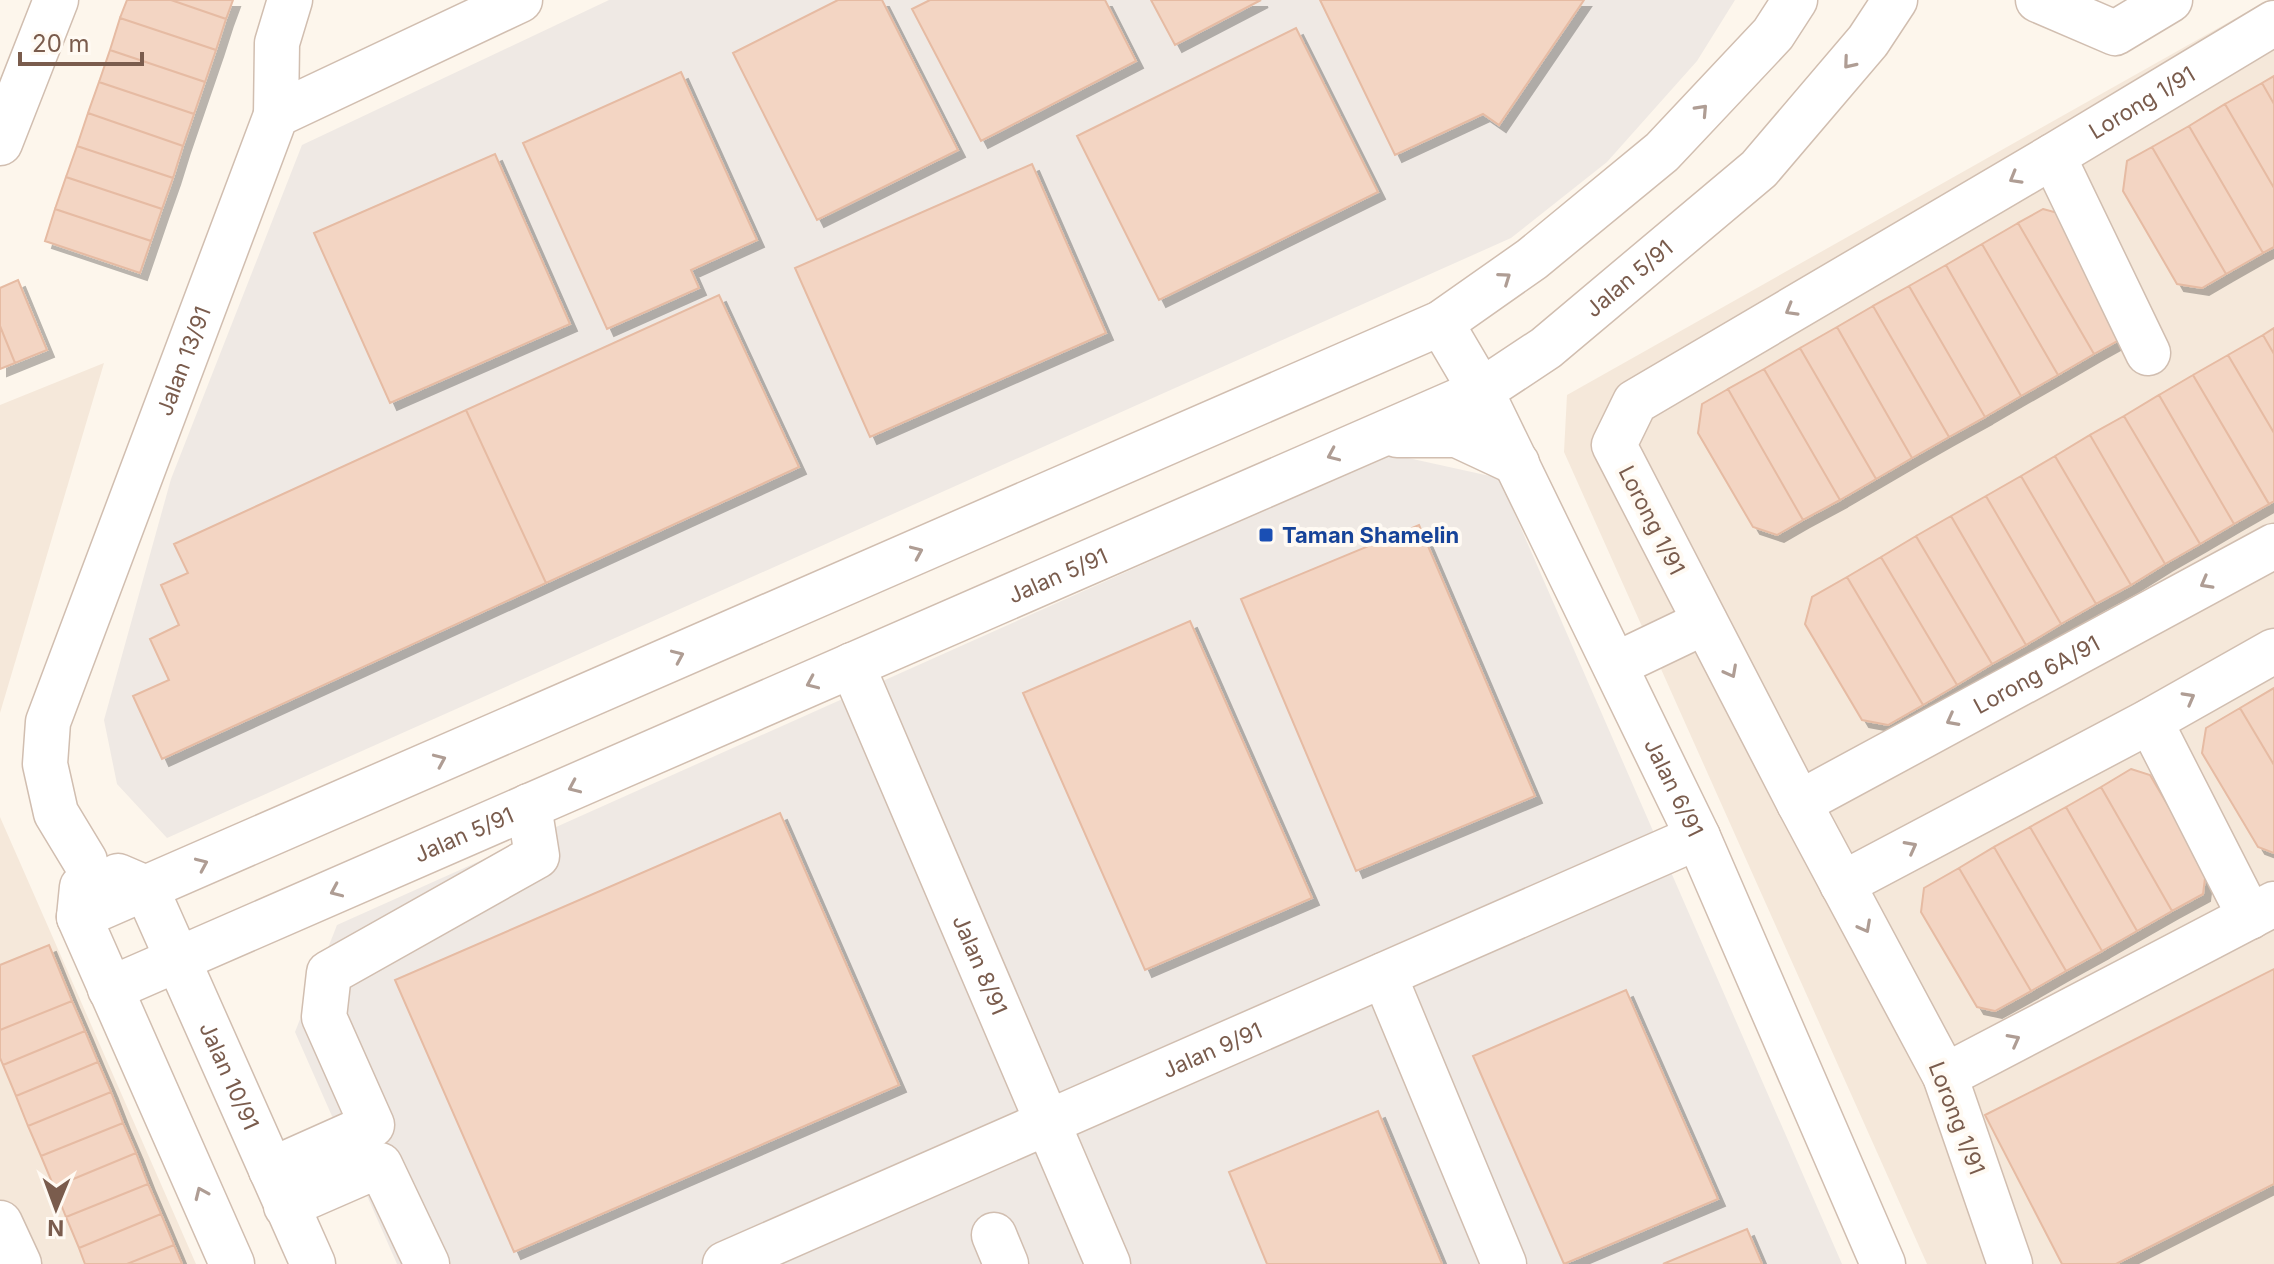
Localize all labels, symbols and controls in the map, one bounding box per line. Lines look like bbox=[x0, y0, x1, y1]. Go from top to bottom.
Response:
scale bar bbox=[20, 16, 142, 66]
text: 20 m bbox=[32, 29, 90, 58]
one-way arrow bbox=[1844, 53, 1859, 68]
street label: Lorong 1/91 bbox=[2084, 61, 2199, 144]
one-way arrow bbox=[1693, 105, 1708, 119]
one-way arrow bbox=[2009, 168, 2024, 184]
street label: Jalan 5/91 bbox=[1580, 234, 1678, 322]
one-way arrow bbox=[1496, 273, 1510, 288]
one-way arrow bbox=[1785, 300, 1800, 316]
street label: Jalan 13/91 bbox=[151, 303, 216, 419]
one-way arrow bbox=[1326, 446, 1341, 462]
street label: Lorong 1/91 bbox=[1613, 461, 1691, 579]
place label: Taman Shamelin bbox=[1282, 522, 1459, 548]
marker: Taman Shamelin bbox=[1257, 526, 1275, 544]
street label: Jalan 5/91 bbox=[1004, 543, 1111, 609]
one-way arrow bbox=[909, 545, 923, 561]
one-way arrow bbox=[2200, 573, 2214, 589]
street label: Lorong 6A/91 bbox=[1969, 630, 2104, 719]
one-way arrow bbox=[670, 649, 685, 665]
one-way arrow bbox=[1721, 663, 1736, 678]
one-way arrow bbox=[806, 673, 820, 689]
one-way arrow bbox=[2181, 693, 2196, 708]
one-way arrow bbox=[1947, 710, 1961, 726]
street label: Jalan 6/91 bbox=[1639, 734, 1709, 841]
one-way arrow bbox=[432, 753, 446, 769]
one-way arrow bbox=[568, 777, 582, 793]
street label: Jalan 5/91 bbox=[410, 802, 517, 868]
one-way arrow bbox=[1902, 842, 1917, 857]
one-way arrow bbox=[194, 857, 208, 873]
one-way arrow bbox=[329, 881, 344, 897]
street label: Jalan 8/91 bbox=[947, 911, 1013, 1019]
one-way arrow bbox=[1855, 918, 1870, 933]
street label: Jalan 9/91 bbox=[1158, 1017, 1266, 1083]
street label: Jalan 10/91 bbox=[194, 1018, 265, 1134]
one-way arrow bbox=[2006, 1034, 2020, 1050]
street label: Lorong 1/91 bbox=[1924, 1058, 1990, 1178]
north arrow bbox=[16, 1168, 96, 1248]
one-way arrow bbox=[194, 1187, 210, 1201]
text: N bbox=[47, 1215, 64, 1241]

